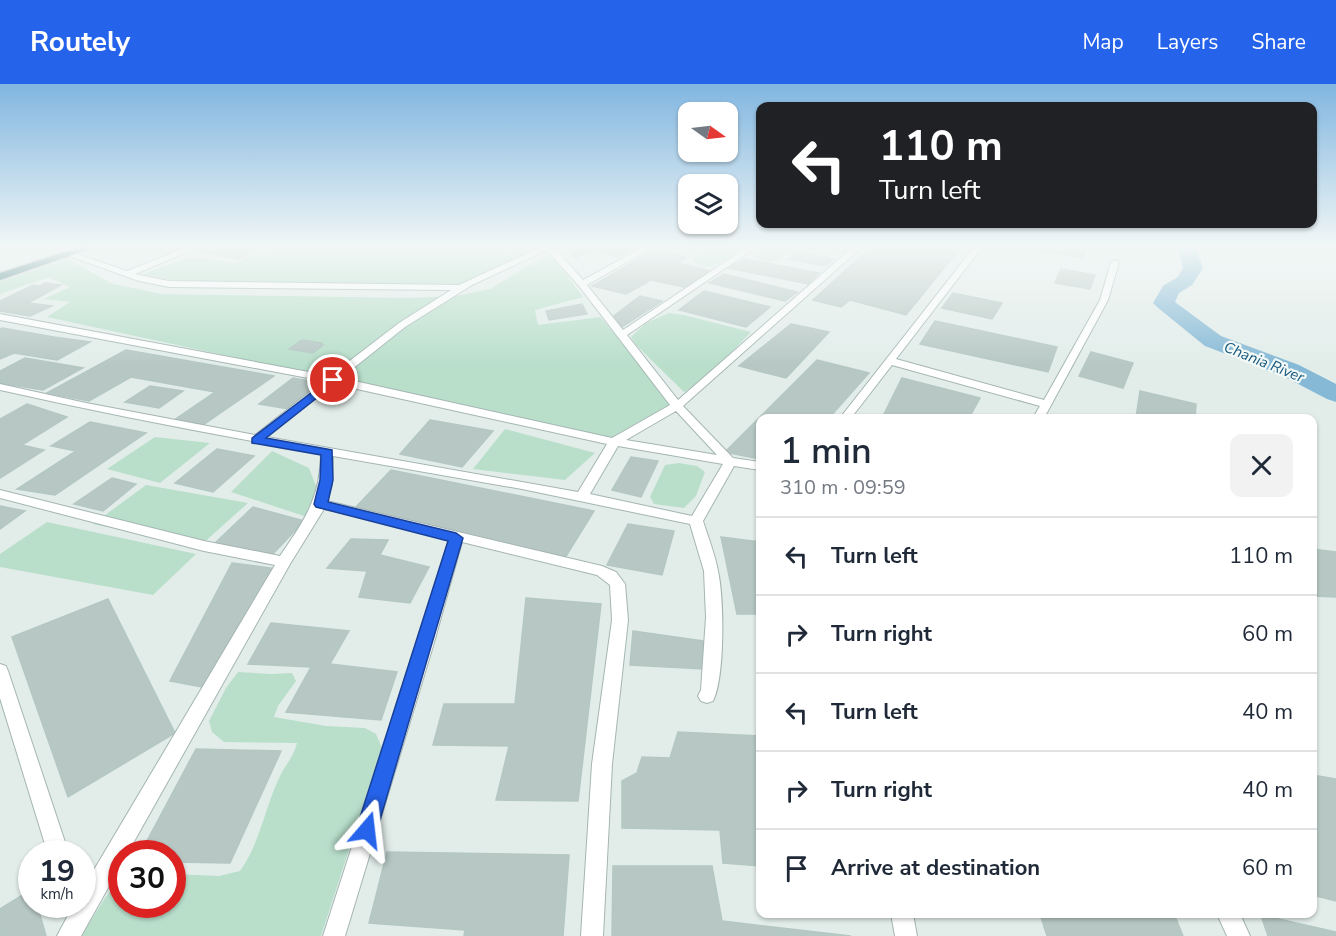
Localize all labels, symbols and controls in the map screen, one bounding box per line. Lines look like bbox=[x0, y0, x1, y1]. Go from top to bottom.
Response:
text: Routely bbox=[30, 23, 130, 61]
text: Map bbox=[1082, 28, 1124, 56]
text: Layers bbox=[1157, 28, 1218, 56]
text: Share bbox=[1251, 28, 1306, 56]
north arrow bbox=[678, 102, 738, 162]
map controls bbox=[678, 102, 738, 234]
text: 110 m bbox=[879, 118, 1003, 175]
icon: left bbox=[780, 126, 858, 204]
text: Turn left bbox=[879, 172, 980, 209]
button: layers bbox=[678, 174, 738, 234]
water label: Chania River bbox=[1221, 337, 1308, 387]
pin bbox=[307, 354, 358, 405]
icon: arrive bbox=[316, 363, 349, 396]
text: 1 min bbox=[780, 427, 872, 476]
button: close bbox=[1230, 434, 1293, 497]
text: 310 m · 09:59 bbox=[780, 474, 906, 501]
icon: left bbox=[780, 540, 813, 573]
text: Turn left bbox=[831, 541, 918, 571]
text: 110 m bbox=[1229, 541, 1293, 571]
icon: right bbox=[780, 618, 813, 651]
text: Turn right bbox=[831, 619, 932, 649]
text: 60 m bbox=[1242, 619, 1293, 649]
icon: left bbox=[780, 696, 813, 729]
text: Turn left bbox=[831, 697, 918, 727]
text: 40 m bbox=[1242, 697, 1293, 727]
icon: right bbox=[780, 774, 813, 807]
text: Turn right bbox=[831, 775, 932, 805]
text: 40 m bbox=[1242, 775, 1293, 805]
position arrow bbox=[335, 798, 399, 862]
speed limit sign: 30 bbox=[108, 840, 186, 918]
text: 19 bbox=[39, 851, 75, 892]
icon: arrive bbox=[780, 852, 813, 885]
text: Arrive at destination bbox=[831, 853, 1040, 883]
text: 60 m bbox=[1242, 853, 1293, 883]
text: km/h bbox=[40, 884, 74, 904]

